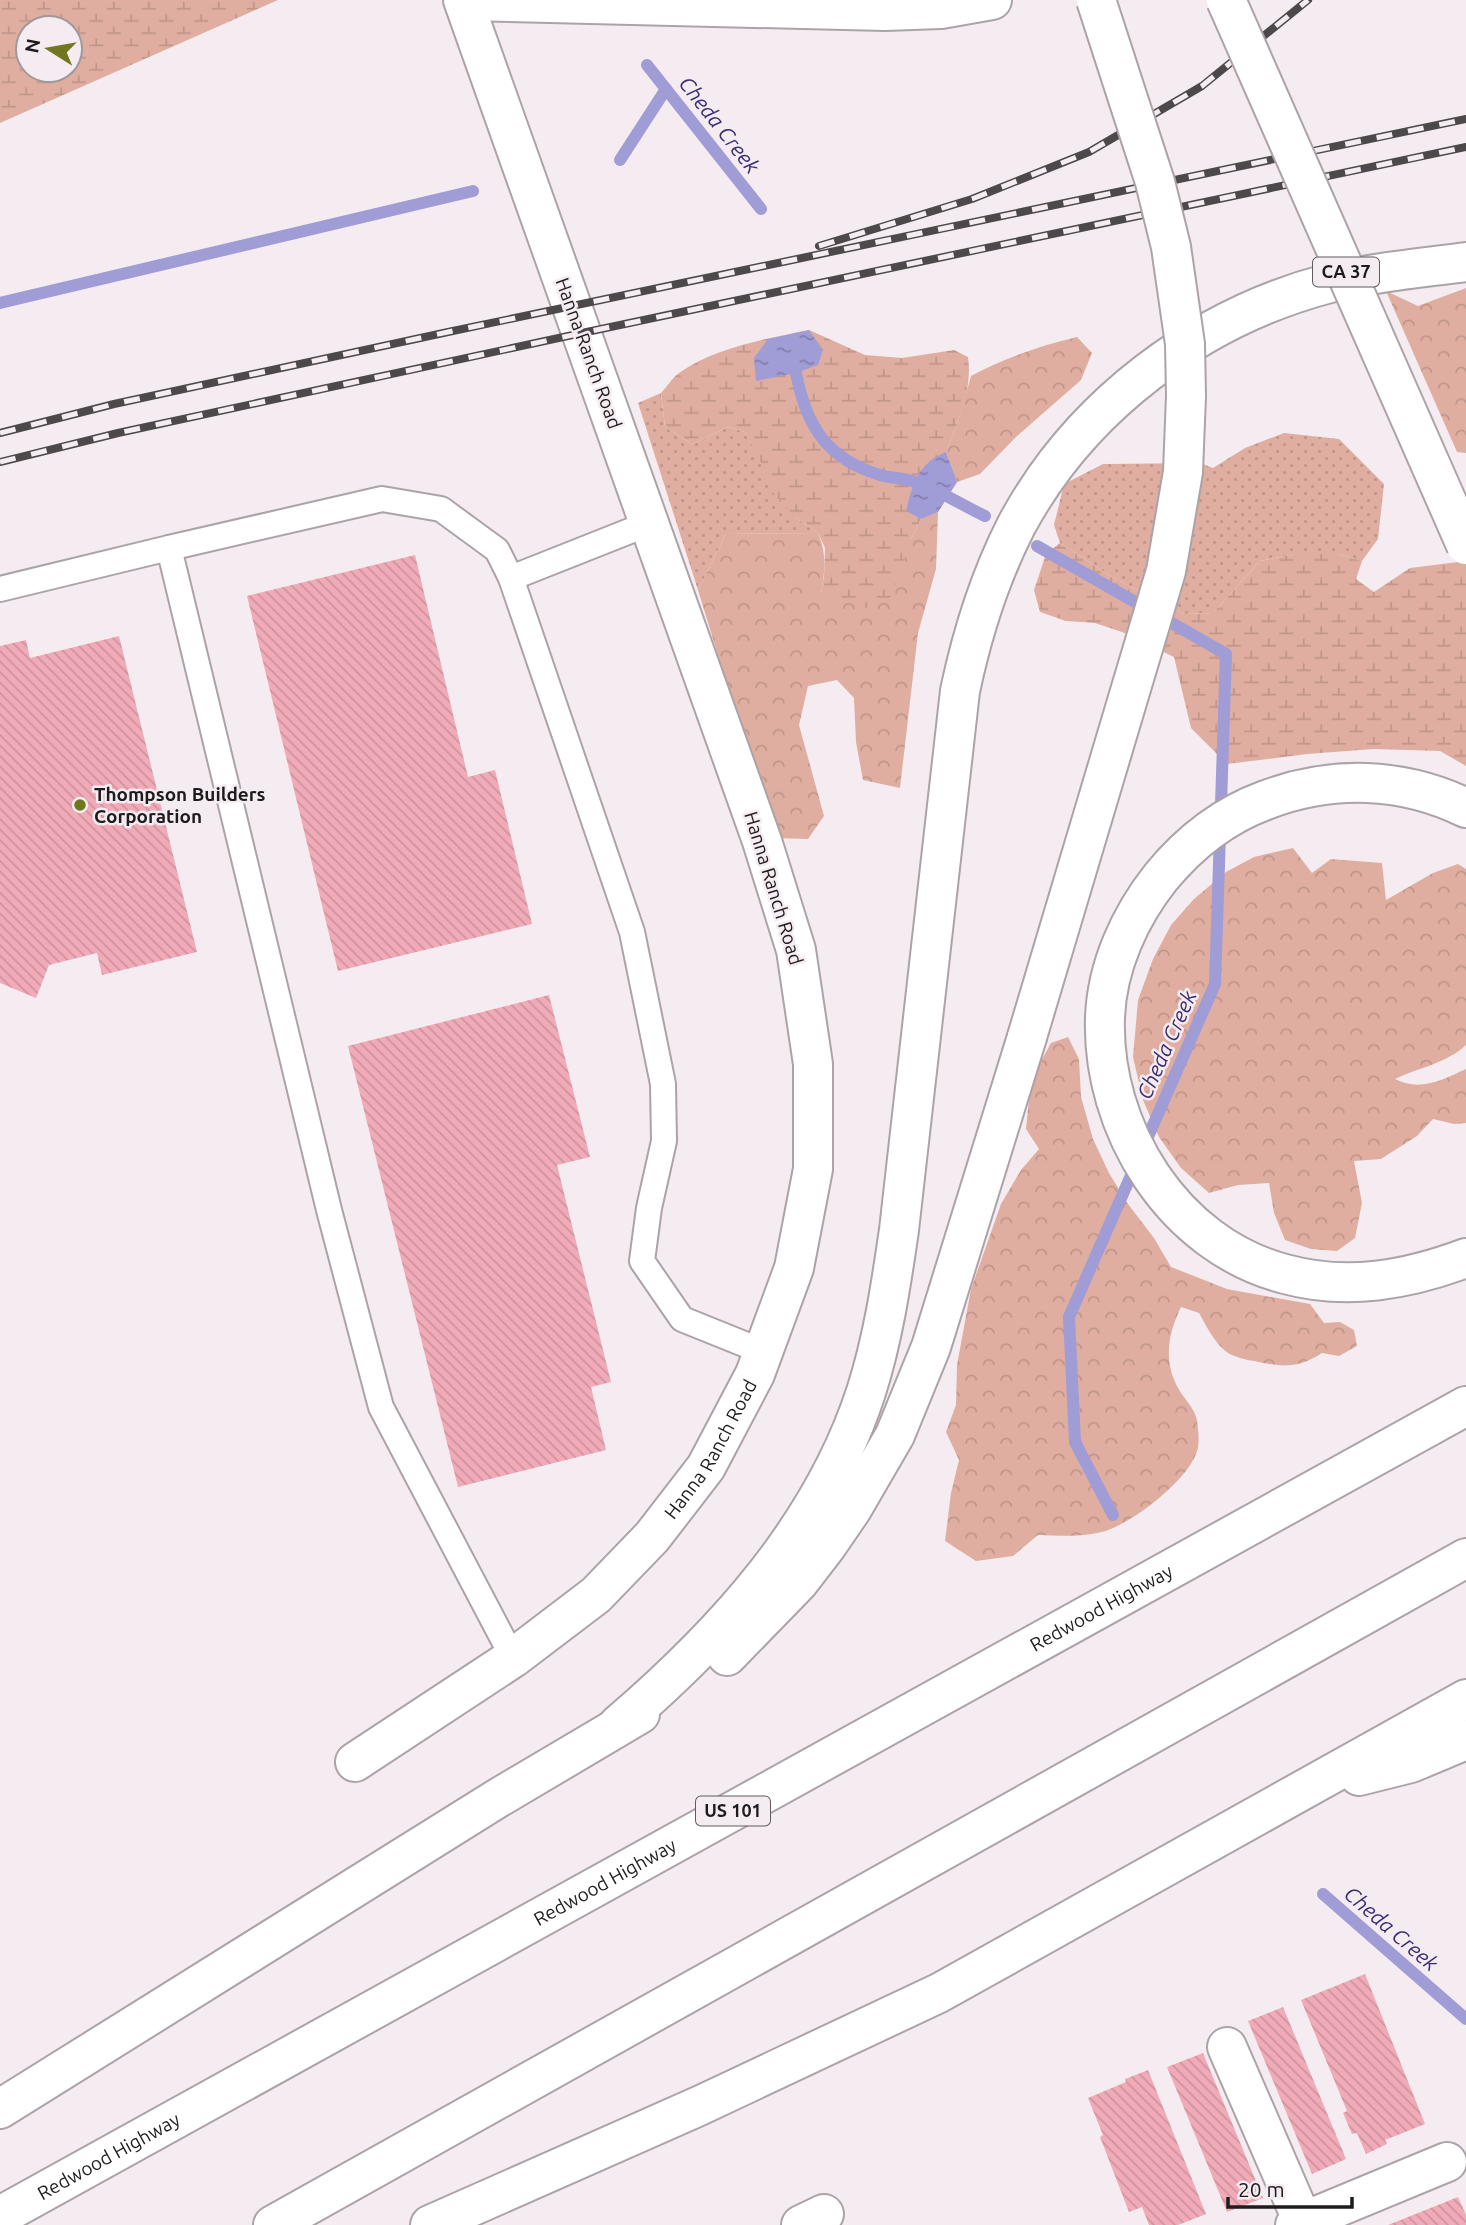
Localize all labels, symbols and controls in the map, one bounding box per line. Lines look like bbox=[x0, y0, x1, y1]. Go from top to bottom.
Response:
north arrow bbox=[14, 14, 84, 84]
text: N bbox=[20, 37, 44, 55]
water label: Cheda Creek bbox=[675, 71, 765, 178]
road number: CA 37 bbox=[1313, 258, 1379, 286]
street label: Hanna Ranch Road bbox=[551, 274, 627, 432]
place label: Thompson Builders Corporation bbox=[94, 783, 266, 827]
marker: Thompson Builders Corporation bbox=[72, 797, 88, 813]
street label: Hanna Ranch Road bbox=[740, 809, 808, 967]
water label: Cheda Creek bbox=[1131, 986, 1201, 1103]
street label: Hanna Ranch Road bbox=[659, 1376, 761, 1523]
street label: Redwood Highway bbox=[1026, 1559, 1176, 1656]
road number: US 101 bbox=[696, 1797, 770, 1826]
street label: Redwood Highway bbox=[530, 1834, 680, 1930]
water label: Cheda Creek bbox=[1340, 1881, 1444, 1976]
street label: Redwood Highway bbox=[34, 2108, 184, 2204]
scale bar bbox=[1228, 2166, 1352, 2210]
text: 20 m bbox=[1238, 2177, 1285, 2201]

